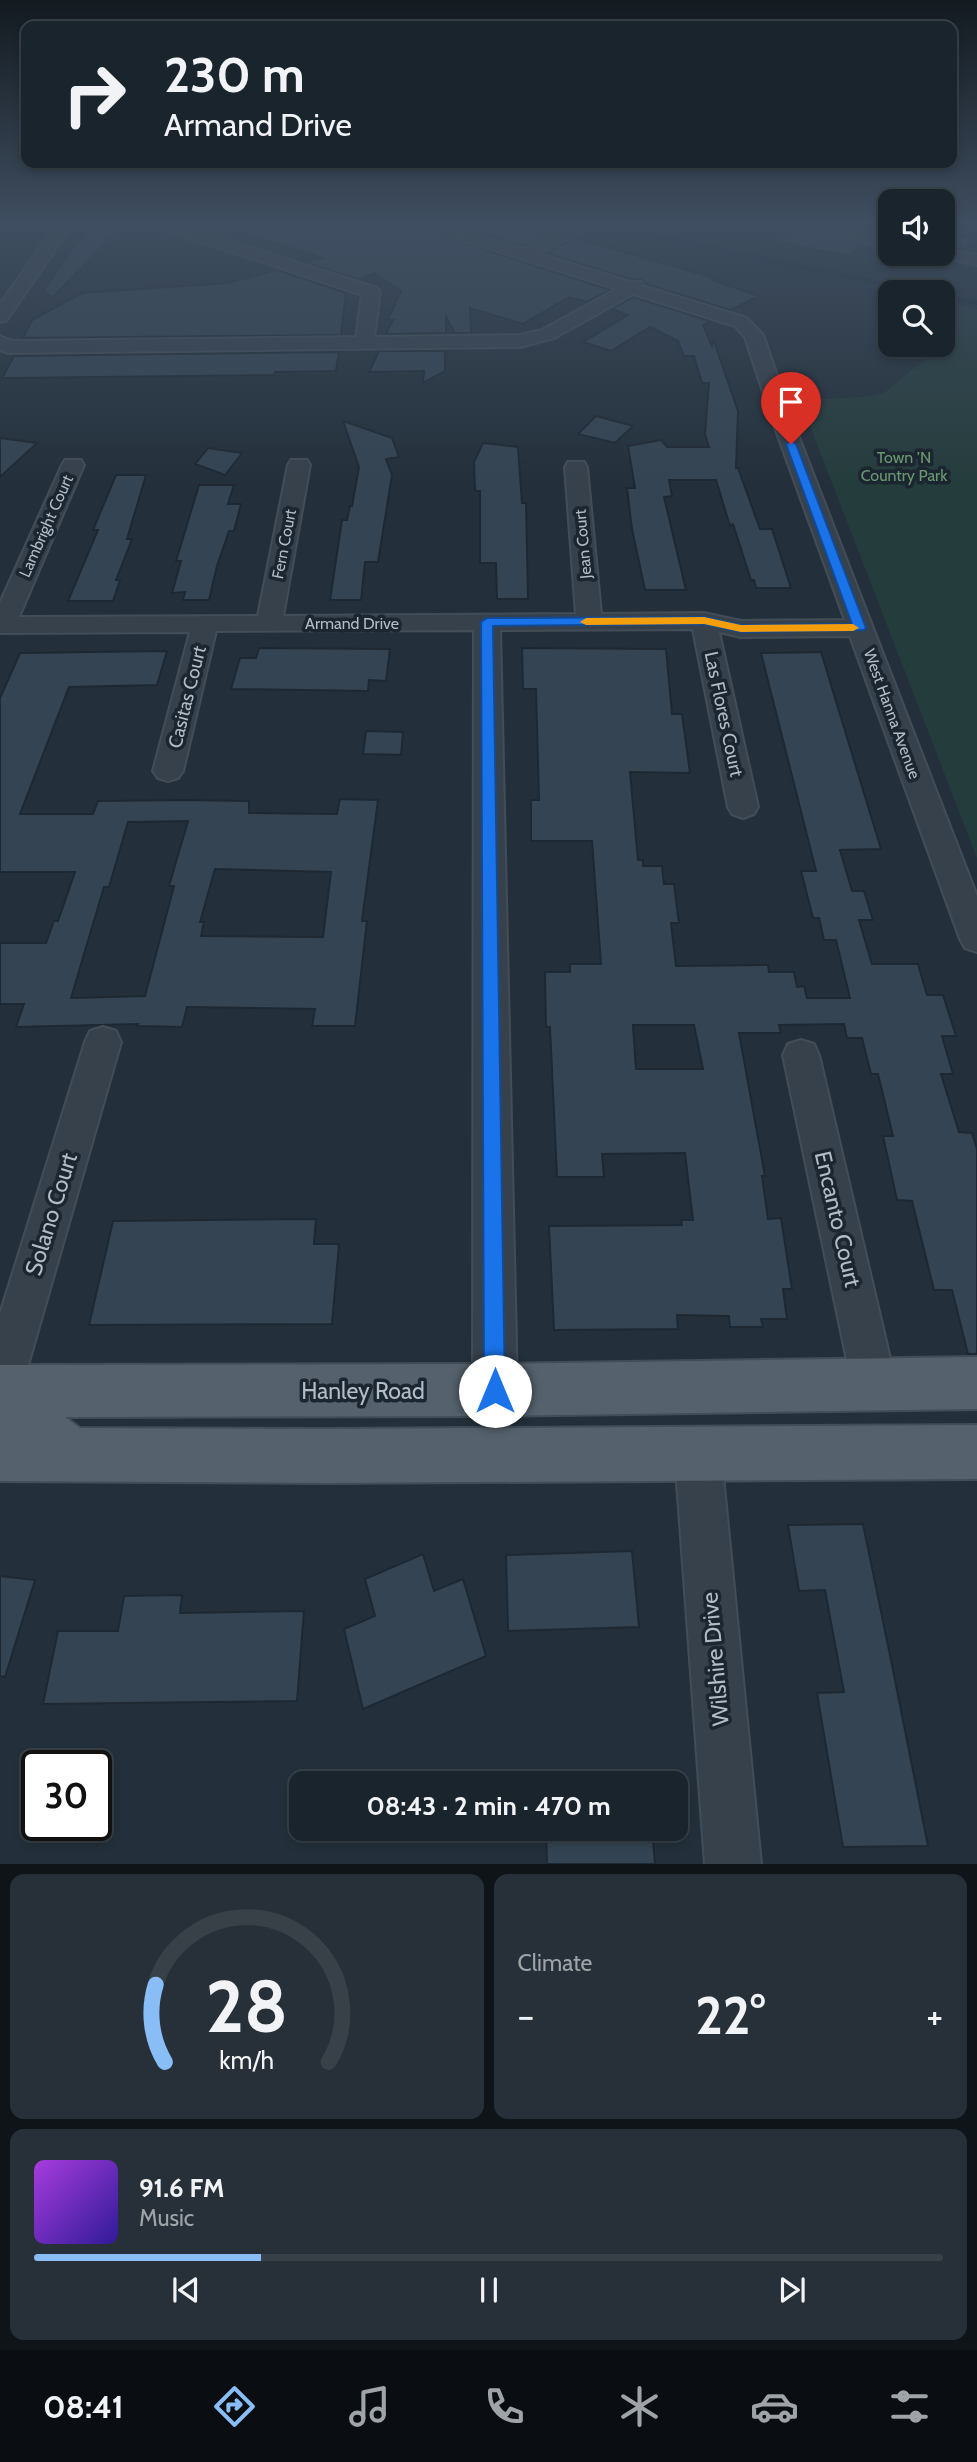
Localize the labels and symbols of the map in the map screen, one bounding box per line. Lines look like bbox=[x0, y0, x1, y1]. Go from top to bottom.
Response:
pin bbox=[761, 372, 821, 444]
park label: Town ’N Country Park bbox=[861, 448, 948, 485]
street label: Lambright Court bbox=[15, 471, 77, 580]
street label: Fern Court bbox=[268, 507, 300, 581]
street label: Jean Court bbox=[570, 508, 596, 580]
street label: Armand Drive bbox=[305, 614, 399, 633]
street label: Casitas Court bbox=[163, 643, 211, 751]
street label: West Hanna Avenue bbox=[860, 646, 924, 782]
street label: Las Flores Court bbox=[700, 649, 749, 779]
street label: Encanto Court bbox=[809, 1148, 867, 1290]
street label: Solano Court bbox=[19, 1149, 83, 1279]
position arrow bbox=[458, 1354, 532, 1428]
street label: Hanley Road bbox=[301, 1377, 425, 1405]
street label: Wilshire Drive bbox=[695, 1591, 735, 1727]
speed limit sign: 30 bbox=[21, 1750, 112, 1841]

